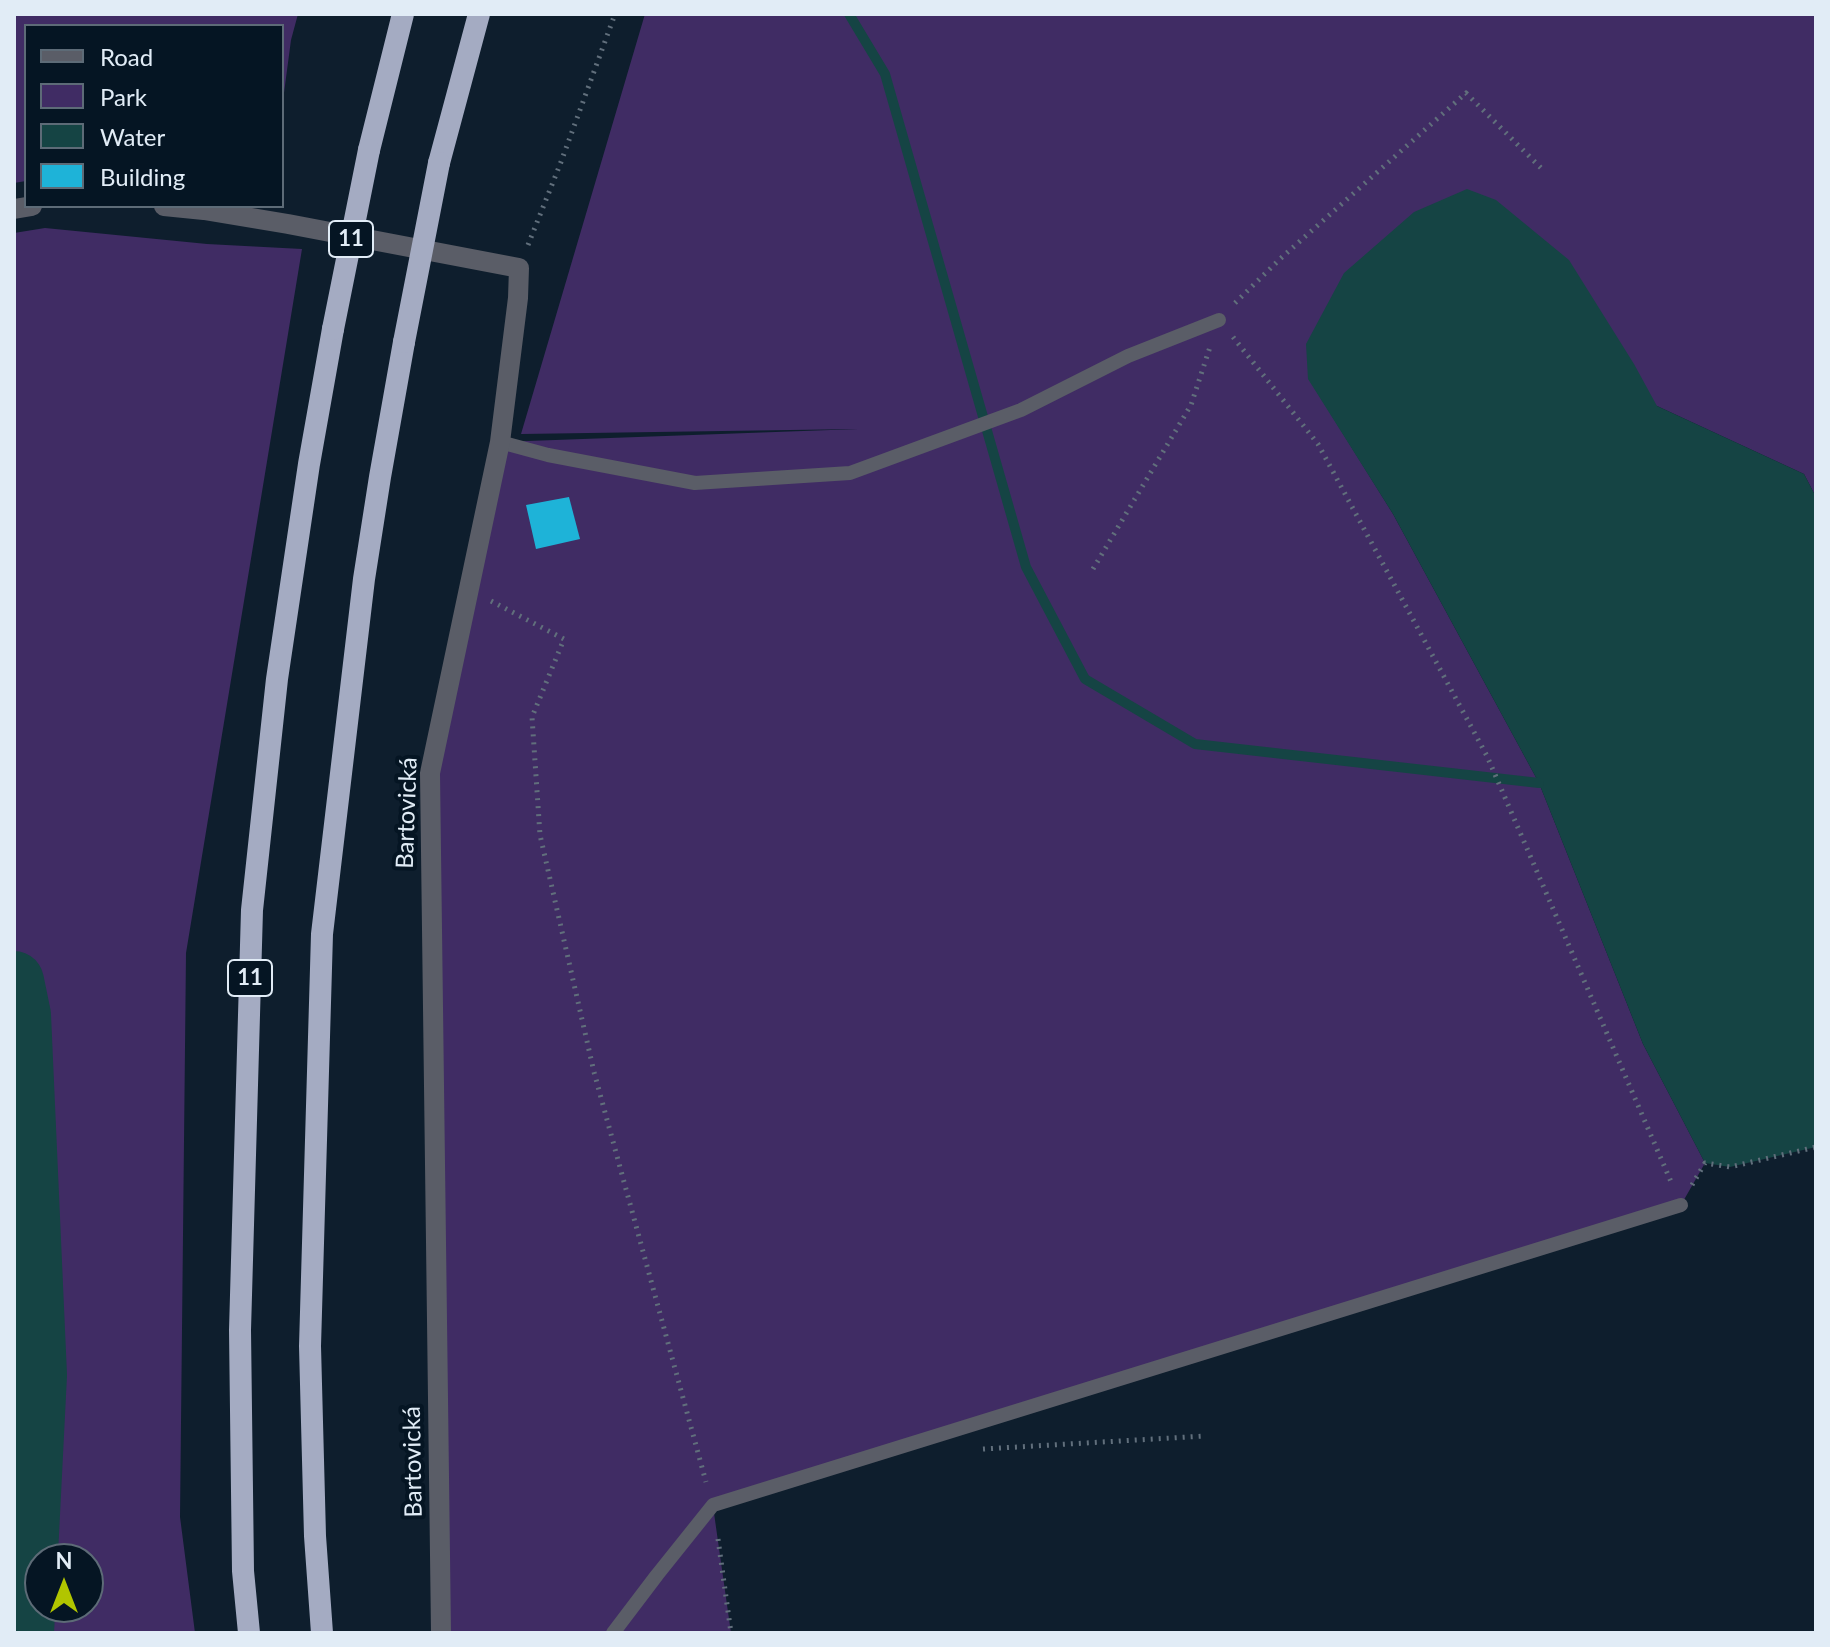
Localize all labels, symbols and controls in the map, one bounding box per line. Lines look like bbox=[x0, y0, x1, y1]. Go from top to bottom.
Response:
legend bbox=[24, 24, 284, 208]
text: Road bbox=[100, 42, 153, 71]
text: Park bbox=[100, 82, 147, 111]
text: Water bbox=[100, 122, 165, 151]
text: Building bbox=[100, 162, 185, 191]
road number: 11 bbox=[329, 221, 373, 257]
street label: Bartovická bbox=[391, 757, 423, 869]
road number: 11 bbox=[228, 960, 272, 996]
street label: Bartovická bbox=[398, 1406, 428, 1518]
north arrow bbox=[24, 1543, 104, 1623]
text: N bbox=[56, 1547, 72, 1574]

